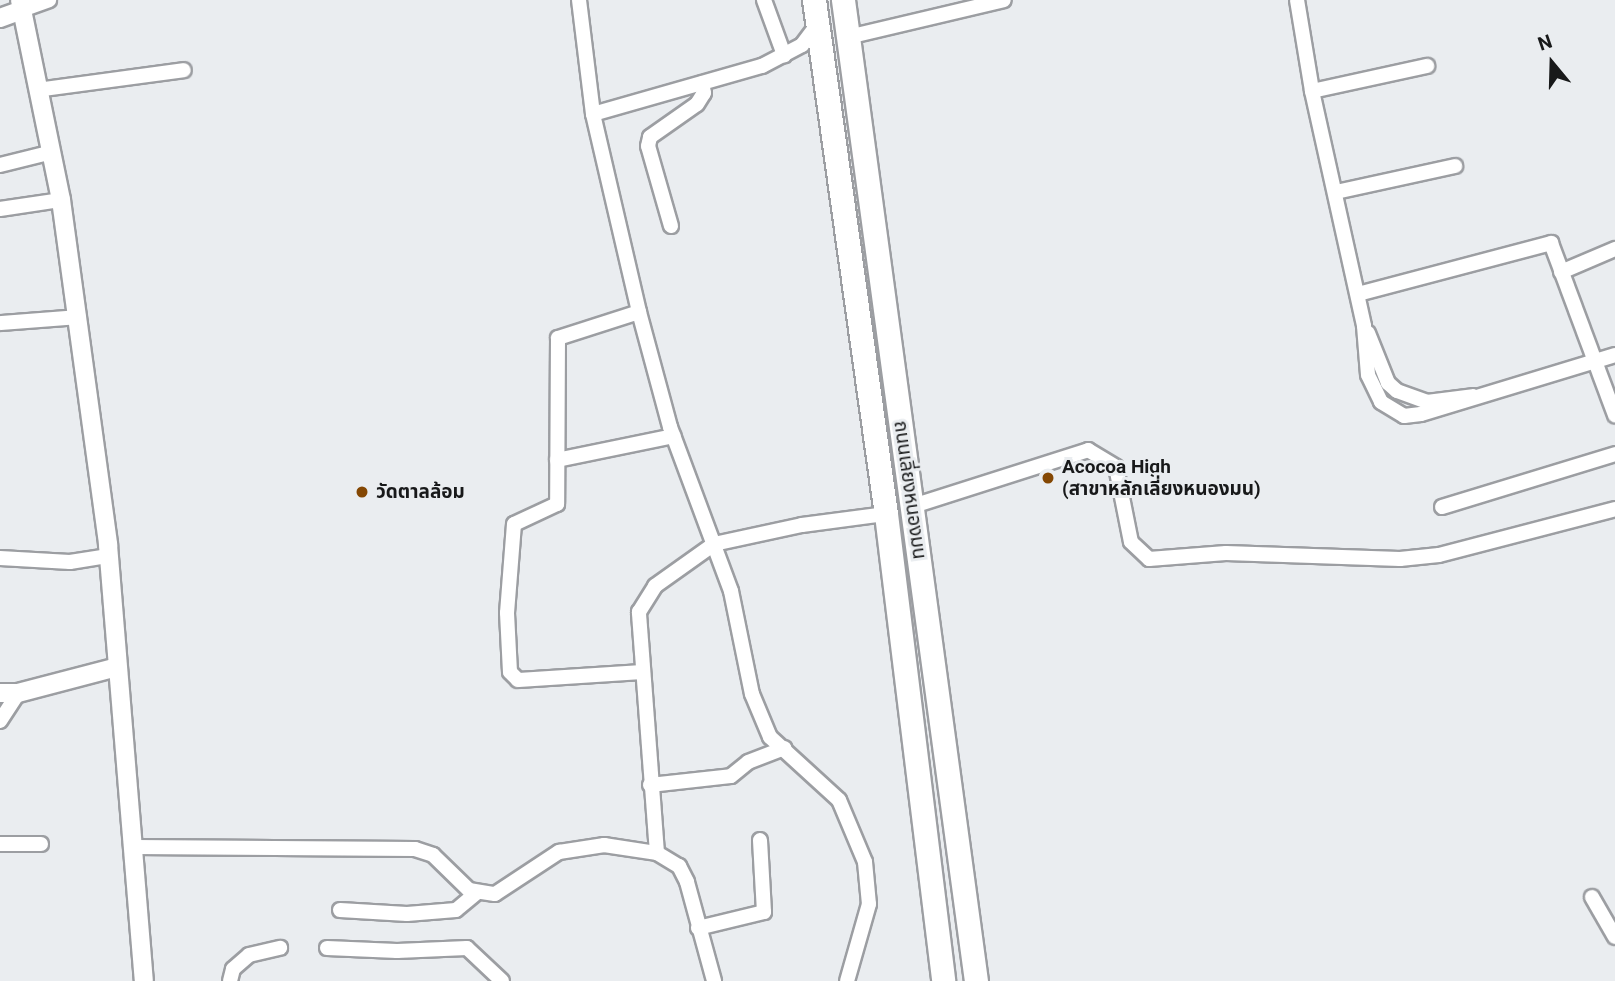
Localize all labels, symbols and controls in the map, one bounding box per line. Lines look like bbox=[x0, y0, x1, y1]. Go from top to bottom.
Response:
north arrow bbox=[1517, 28, 1587, 98]
text: N bbox=[1535, 30, 1555, 56]
street label: ถนนเลี่ยงหนองมน bbox=[889, 419, 931, 561]
place label: Acocoa High (สาขาหลักเลี่ยงหนองมน) bbox=[1062, 456, 1261, 500]
marker: Acocoa High (สาขาหลักเลี่ยงหนองมน) bbox=[1040, 470, 1056, 486]
place label: วัดตาลล้อม bbox=[376, 481, 465, 503]
marker: วัดตาลล้อม bbox=[354, 484, 370, 500]

